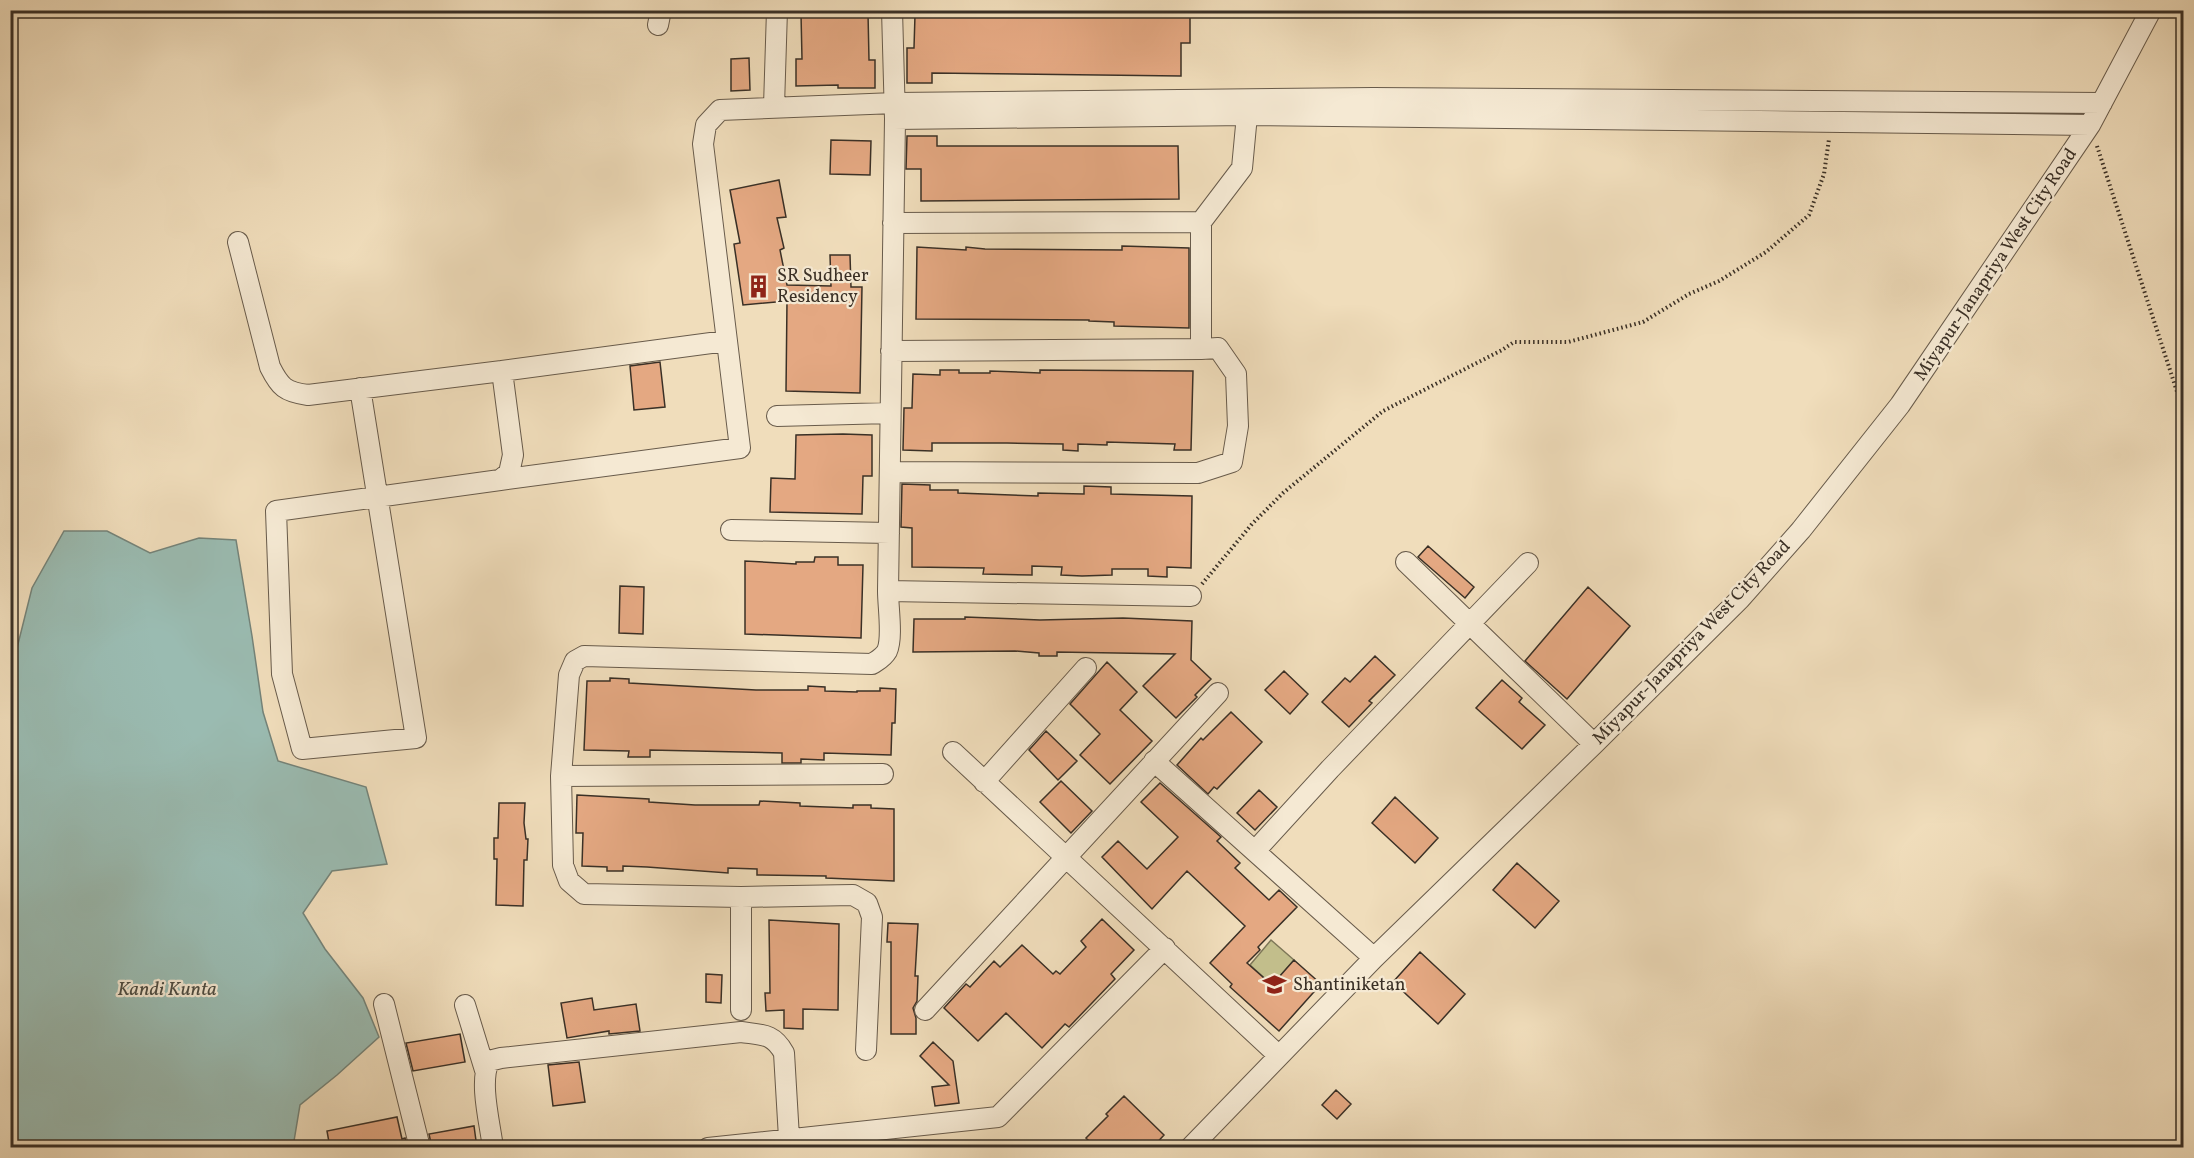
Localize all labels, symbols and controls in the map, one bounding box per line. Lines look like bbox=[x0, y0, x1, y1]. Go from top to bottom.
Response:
street label: Miyapur-Janapriya West City Road bbox=[1909, 144, 2083, 386]
place label: SR Sudheer Residency bbox=[777, 264, 869, 310]
building icon: SR Sudheer Residency bbox=[746, 273, 772, 299]
street label: Miyapur-Janapriya West City Road bbox=[1587, 535, 1797, 751]
school or university icon: Shantiniketan bbox=[1262, 972, 1288, 998]
place label: Shantiniketan bbox=[1293, 973, 1406, 998]
water label: Kandi Kunta bbox=[117, 976, 217, 1004]

